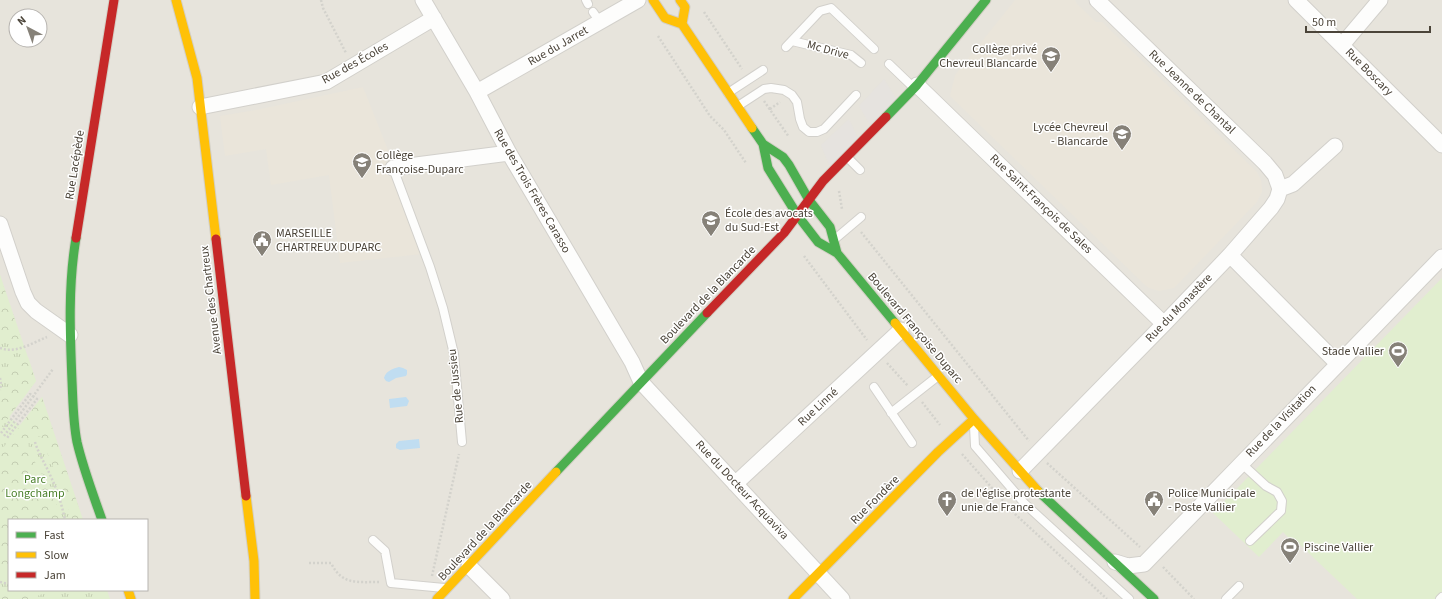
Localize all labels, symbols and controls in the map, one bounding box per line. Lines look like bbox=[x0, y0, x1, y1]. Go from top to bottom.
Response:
north arrow bbox=[8, 8, 48, 48]
scale bar bbox=[1306, 8, 1430, 34]
text: N bbox=[14, 13, 29, 29]
text: 50 m bbox=[1312, 14, 1336, 31]
street label: Rue du Jarret bbox=[525, 22, 591, 70]
street label: Mc Drive bbox=[805, 36, 851, 64]
street label: Rue des Écoles bbox=[319, 38, 391, 88]
place label: Collège privé Chevreul Blancarde bbox=[939, 41, 1037, 72]
street label: Rue Boscary bbox=[1341, 44, 1397, 100]
school or university icon: Collège privé Chevreul Blancarde bbox=[1040, 45, 1062, 73]
street label: Rue Jeanne de Chantal bbox=[1145, 46, 1239, 138]
place label: Lycée Chevreul - Blancarde bbox=[1033, 119, 1108, 150]
school or university icon: Lycée Chevreul - Blancarde bbox=[1111, 123, 1133, 151]
street label: Rue des Trois Frères Carasso bbox=[489, 126, 575, 256]
street label: Rue Lacépède bbox=[61, 129, 89, 201]
place label: Collège Françoise-Duparc bbox=[376, 147, 464, 178]
street label: Rue Saint-François de Sales bbox=[986, 150, 1096, 258]
school or university icon: Collège Françoise-Duparc bbox=[351, 151, 373, 179]
place label: École des avocats du Sud-Est bbox=[725, 205, 813, 236]
school or university icon: École des avocats du Sud-Est bbox=[700, 209, 722, 237]
place label: MARSEILLE CHARTREUX DUPARC bbox=[276, 225, 381, 256]
public building icon: MARSEILLE CHARTREUX DUPARC bbox=[251, 229, 273, 257]
street label: Boulevard de la Blancarde bbox=[656, 242, 760, 348]
street label: Avenue des Chartreux bbox=[196, 244, 226, 355]
street label: Boulevard Françoise Duparc bbox=[864, 269, 967, 387]
street label: Rue du Monastère bbox=[1142, 270, 1216, 346]
sports icon: Stade Vallier bbox=[1387, 340, 1409, 368]
place label: Stade Vallier bbox=[1322, 343, 1385, 360]
street label: Rue de Jussieu bbox=[444, 348, 468, 424]
street label: Rue de la Visitation bbox=[1242, 381, 1320, 461]
street label: Rue Linné bbox=[794, 384, 842, 430]
street label: Rue du Docteur Acquaviva bbox=[691, 437, 793, 543]
park label: Parc Longchamp bbox=[5, 471, 65, 502]
street label: Rue Fondère bbox=[847, 472, 903, 528]
street label: Boulevard de la Blancarde bbox=[434, 477, 536, 585]
place label: de l'église protestante unie de France bbox=[961, 485, 1071, 516]
place label: Police Municipale - Poste Vallier bbox=[1168, 485, 1255, 516]
church icon: de l'église protestante unie de France bbox=[936, 489, 958, 517]
public building icon: Police Municipale - Poste Vallier bbox=[1143, 489, 1165, 517]
legend bbox=[8, 519, 148, 591]
text: Fast bbox=[44, 527, 64, 544]
sports icon: Piscine Vallier bbox=[1279, 536, 1301, 564]
place label: Piscine Vallier bbox=[1304, 539, 1374, 556]
text: Slow bbox=[44, 547, 69, 564]
text: Jam bbox=[44, 567, 66, 584]

